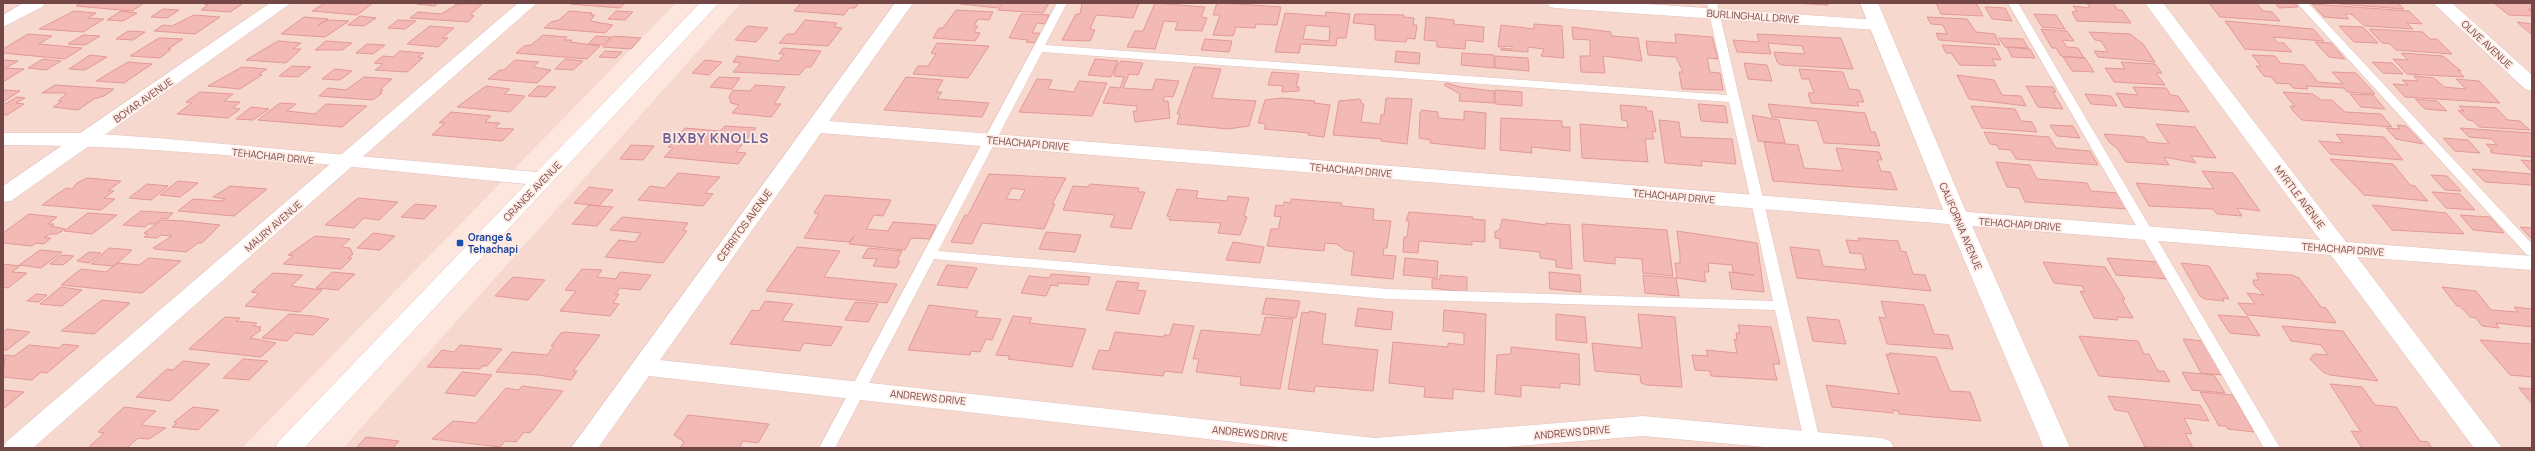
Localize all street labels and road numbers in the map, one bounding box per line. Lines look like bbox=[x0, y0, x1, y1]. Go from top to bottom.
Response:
street label: BURLINGHALL DRIVE bbox=[1706, 6, 1800, 26]
street label: OLIVE AVENUE bbox=[2458, 17, 2516, 72]
street label: BOYAR AVENUE bbox=[111, 74, 176, 126]
street label: TEHACHAPI DRIVE bbox=[986, 132, 1070, 154]
street label: TEHACHAPI DRIVE bbox=[231, 145, 315, 167]
street label: ORANGE AVENUE bbox=[500, 158, 564, 224]
street label: TEHACHAPI DRIVE bbox=[1309, 159, 1393, 181]
street label: MYRTLE AVENUE bbox=[2272, 162, 2329, 232]
street label: CALIFORNIA AVENUE bbox=[1936, 180, 1986, 272]
street label: TEHACHAPI DRIVE bbox=[1632, 185, 1716, 207]
street label: CERRITOS AVENUE bbox=[713, 186, 775, 264]
street label: MAURY AVENUE bbox=[241, 197, 305, 255]
street label: TEHACHAPI DRIVE bbox=[1978, 214, 2062, 234]
street label: TEHACHAPI DRIVE bbox=[2301, 239, 2385, 259]
street label: ANDREWS DRIVE bbox=[889, 386, 967, 408]
street label: ANDREWS DRIVE bbox=[1211, 422, 1289, 444]
street label: ANDREWS DRIVE bbox=[1533, 422, 1611, 442]

